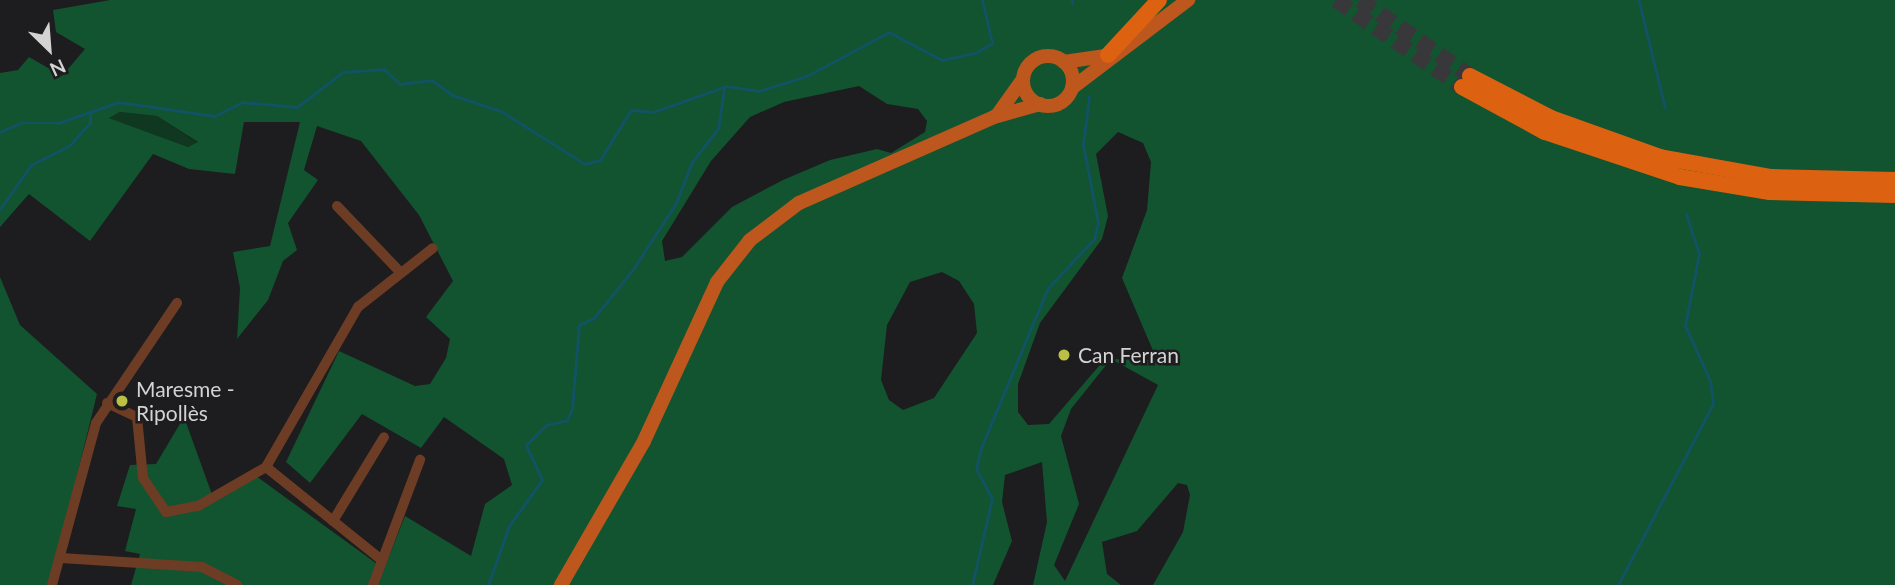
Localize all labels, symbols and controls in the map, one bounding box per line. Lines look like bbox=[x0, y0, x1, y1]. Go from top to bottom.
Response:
north arrow bbox=[14, 14, 84, 84]
text: N bbox=[47, 55, 70, 82]
place label: Can Ferran bbox=[1078, 342, 1179, 368]
marker: Can Ferran bbox=[1056, 347, 1072, 363]
place label: Maresme - Ripollès bbox=[136, 376, 235, 426]
marker: Maresme - Ripollès bbox=[114, 393, 130, 409]

